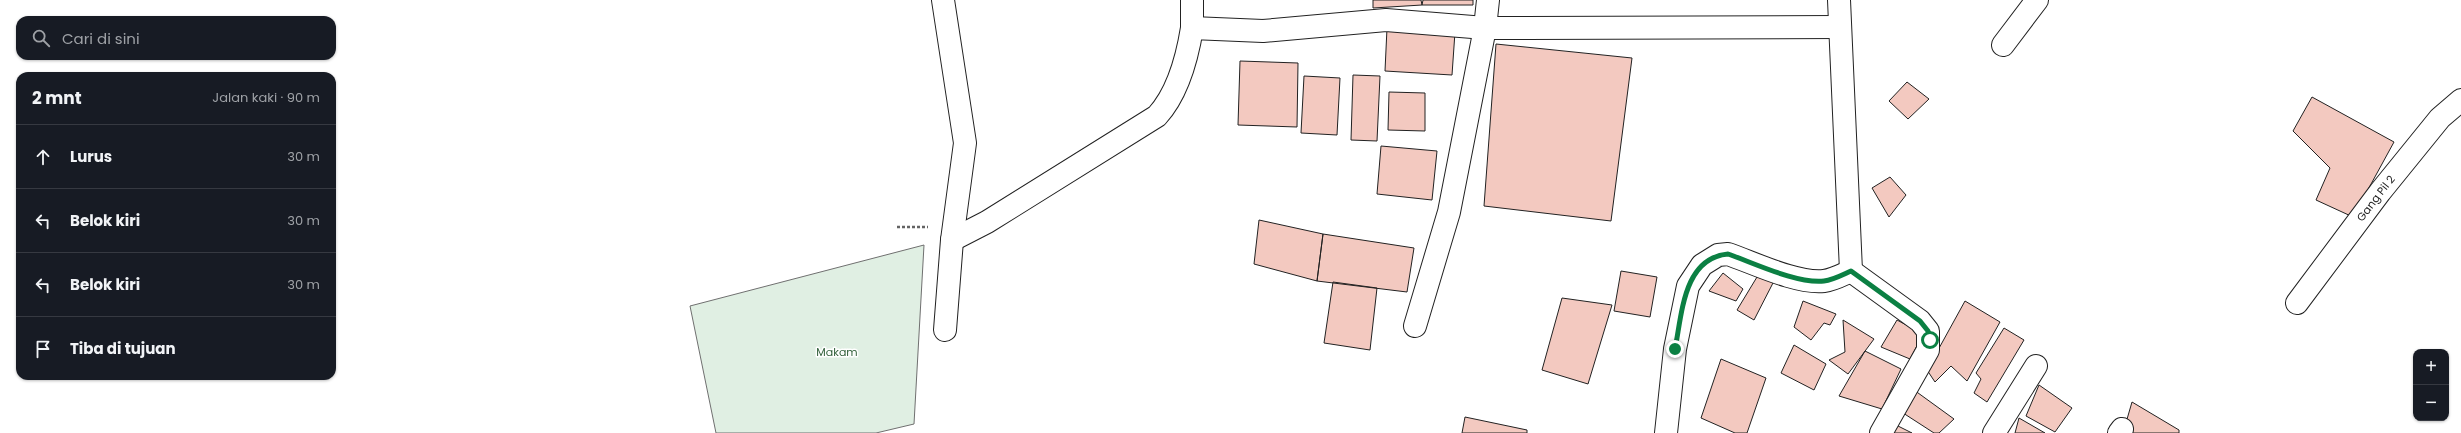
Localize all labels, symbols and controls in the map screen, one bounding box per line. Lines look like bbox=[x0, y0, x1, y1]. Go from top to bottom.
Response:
search box bbox=[16, 16, 336, 60]
icon: search bbox=[30, 27, 52, 49]
text: Cari di sini bbox=[62, 28, 140, 49]
text: 2 mnt bbox=[32, 86, 82, 110]
text: Jalan kaki · 90 m bbox=[212, 88, 320, 107]
icon: ahead bbox=[32, 146, 54, 168]
text: Lurus bbox=[70, 146, 112, 167]
text: 30 m bbox=[287, 147, 320, 166]
street label: Gang Pil 2 bbox=[2353, 172, 2399, 225]
icon: left bbox=[32, 210, 54, 232]
text: Belok kiri bbox=[70, 210, 140, 231]
text: 30 m bbox=[287, 211, 320, 230]
icon: left bbox=[32, 274, 54, 296]
text: Belok kiri bbox=[70, 274, 140, 295]
text: 30 m bbox=[287, 275, 320, 294]
route start bbox=[1921, 331, 1939, 349]
icon: arrive bbox=[32, 338, 54, 360]
text: Tiba di tujuan bbox=[70, 338, 176, 359]
route end bbox=[1666, 340, 1684, 358]
park label: Makam bbox=[816, 344, 858, 360]
map controls bbox=[2413, 349, 2449, 421]
button: + bbox=[2413, 349, 2449, 385]
button: − bbox=[2413, 385, 2449, 421]

